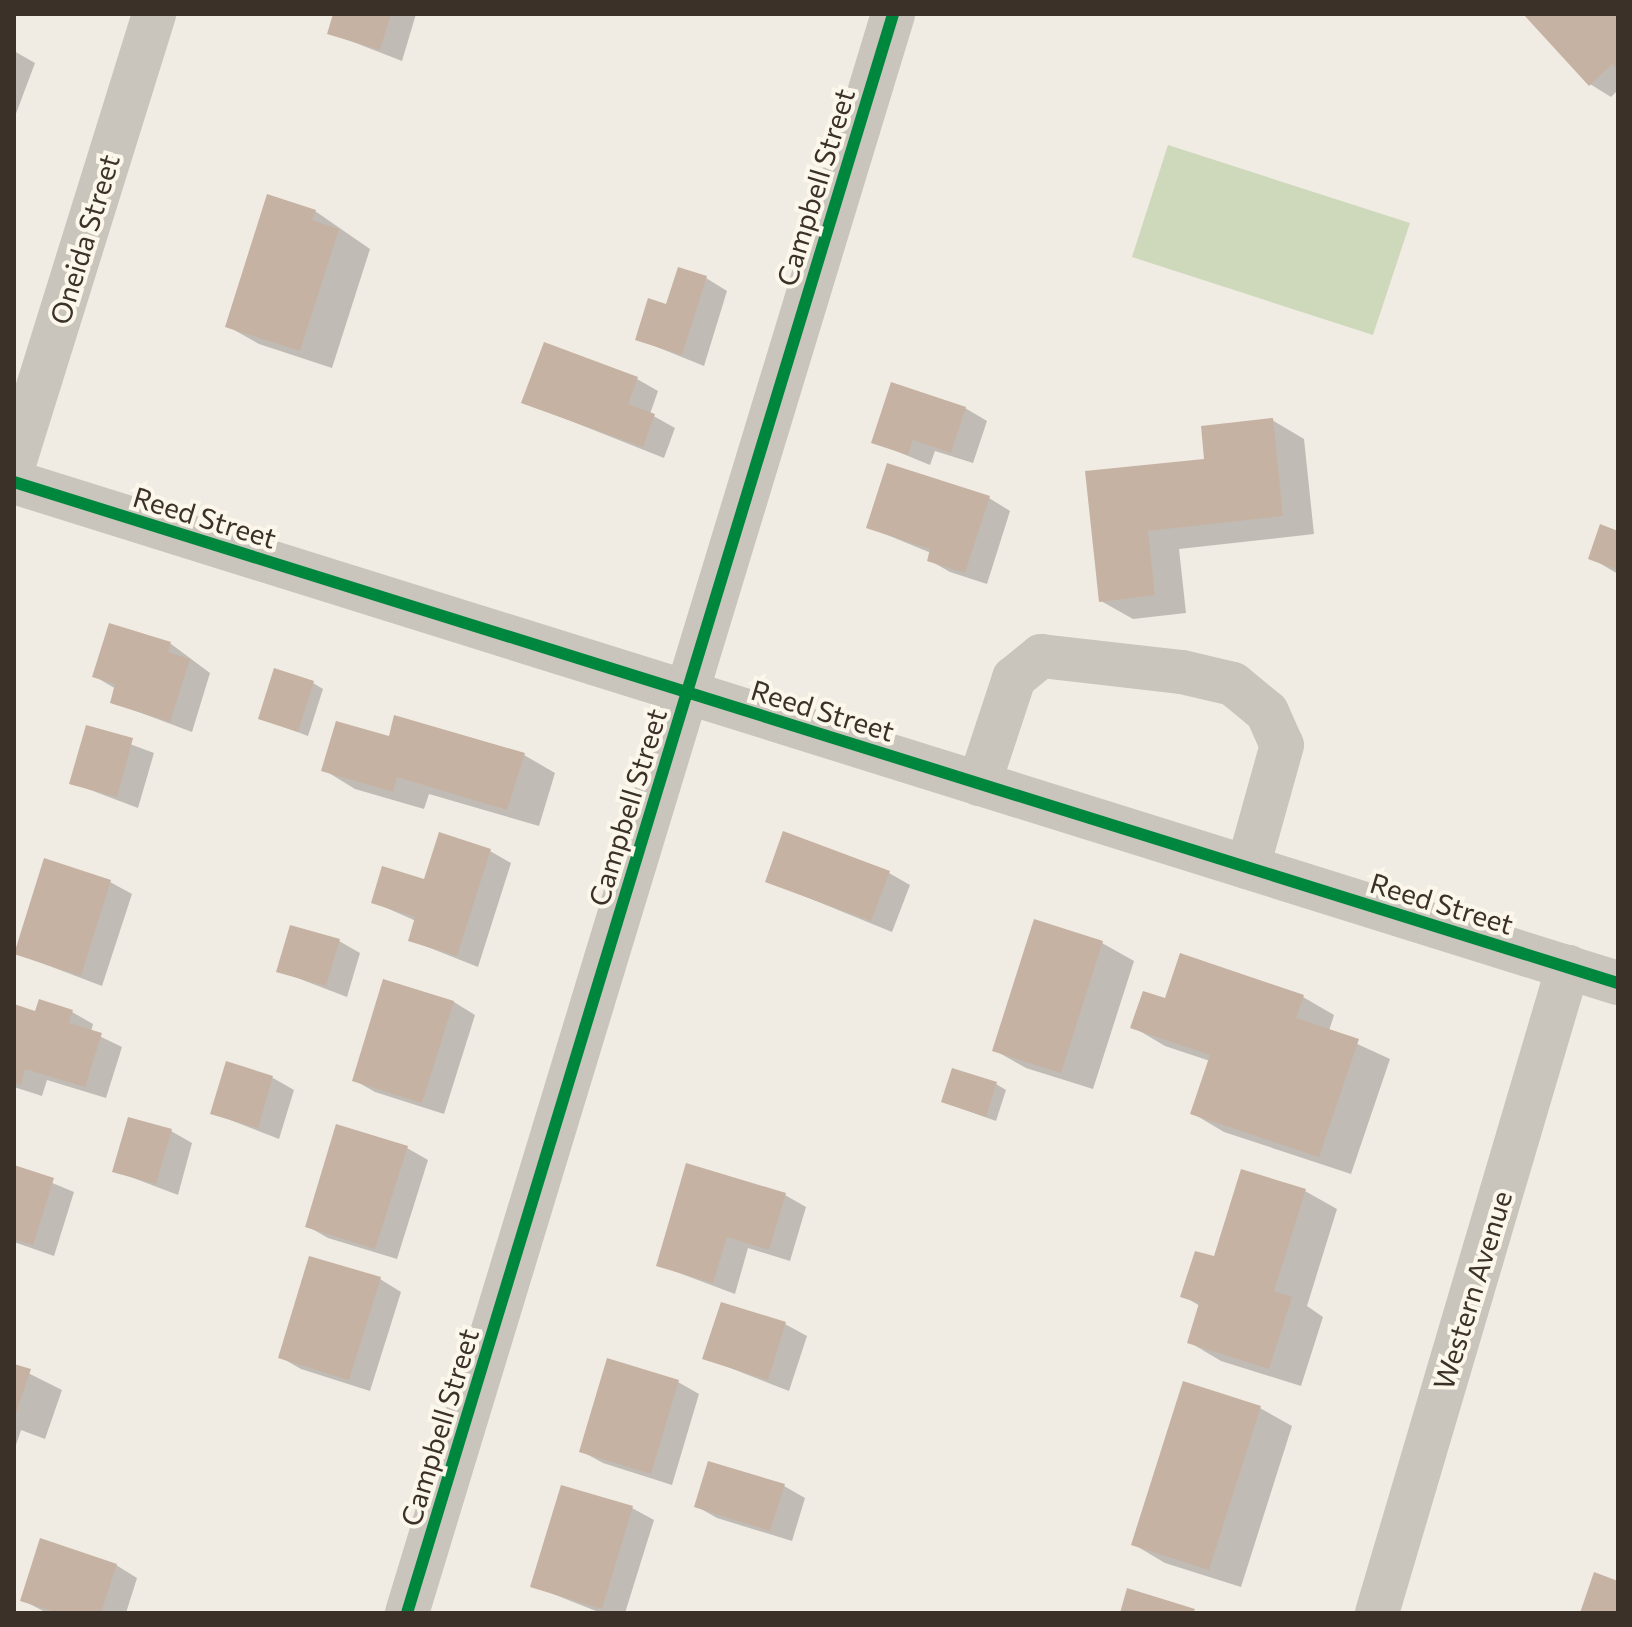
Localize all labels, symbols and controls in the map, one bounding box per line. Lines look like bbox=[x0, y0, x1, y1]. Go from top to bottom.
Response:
street label: Campbell Street bbox=[769, 84, 861, 290]
street label: Oneida Street bbox=[42, 150, 126, 328]
street label: Reed Street bbox=[129, 479, 281, 555]
street label: Reed Street bbox=[747, 672, 899, 748]
street label: Campbell Street bbox=[581, 704, 673, 910]
street label: Reed Street bbox=[1366, 865, 1518, 941]
street label: Western Avenue bbox=[1426, 1187, 1518, 1393]
street label: Campbell Street bbox=[393, 1324, 485, 1530]

